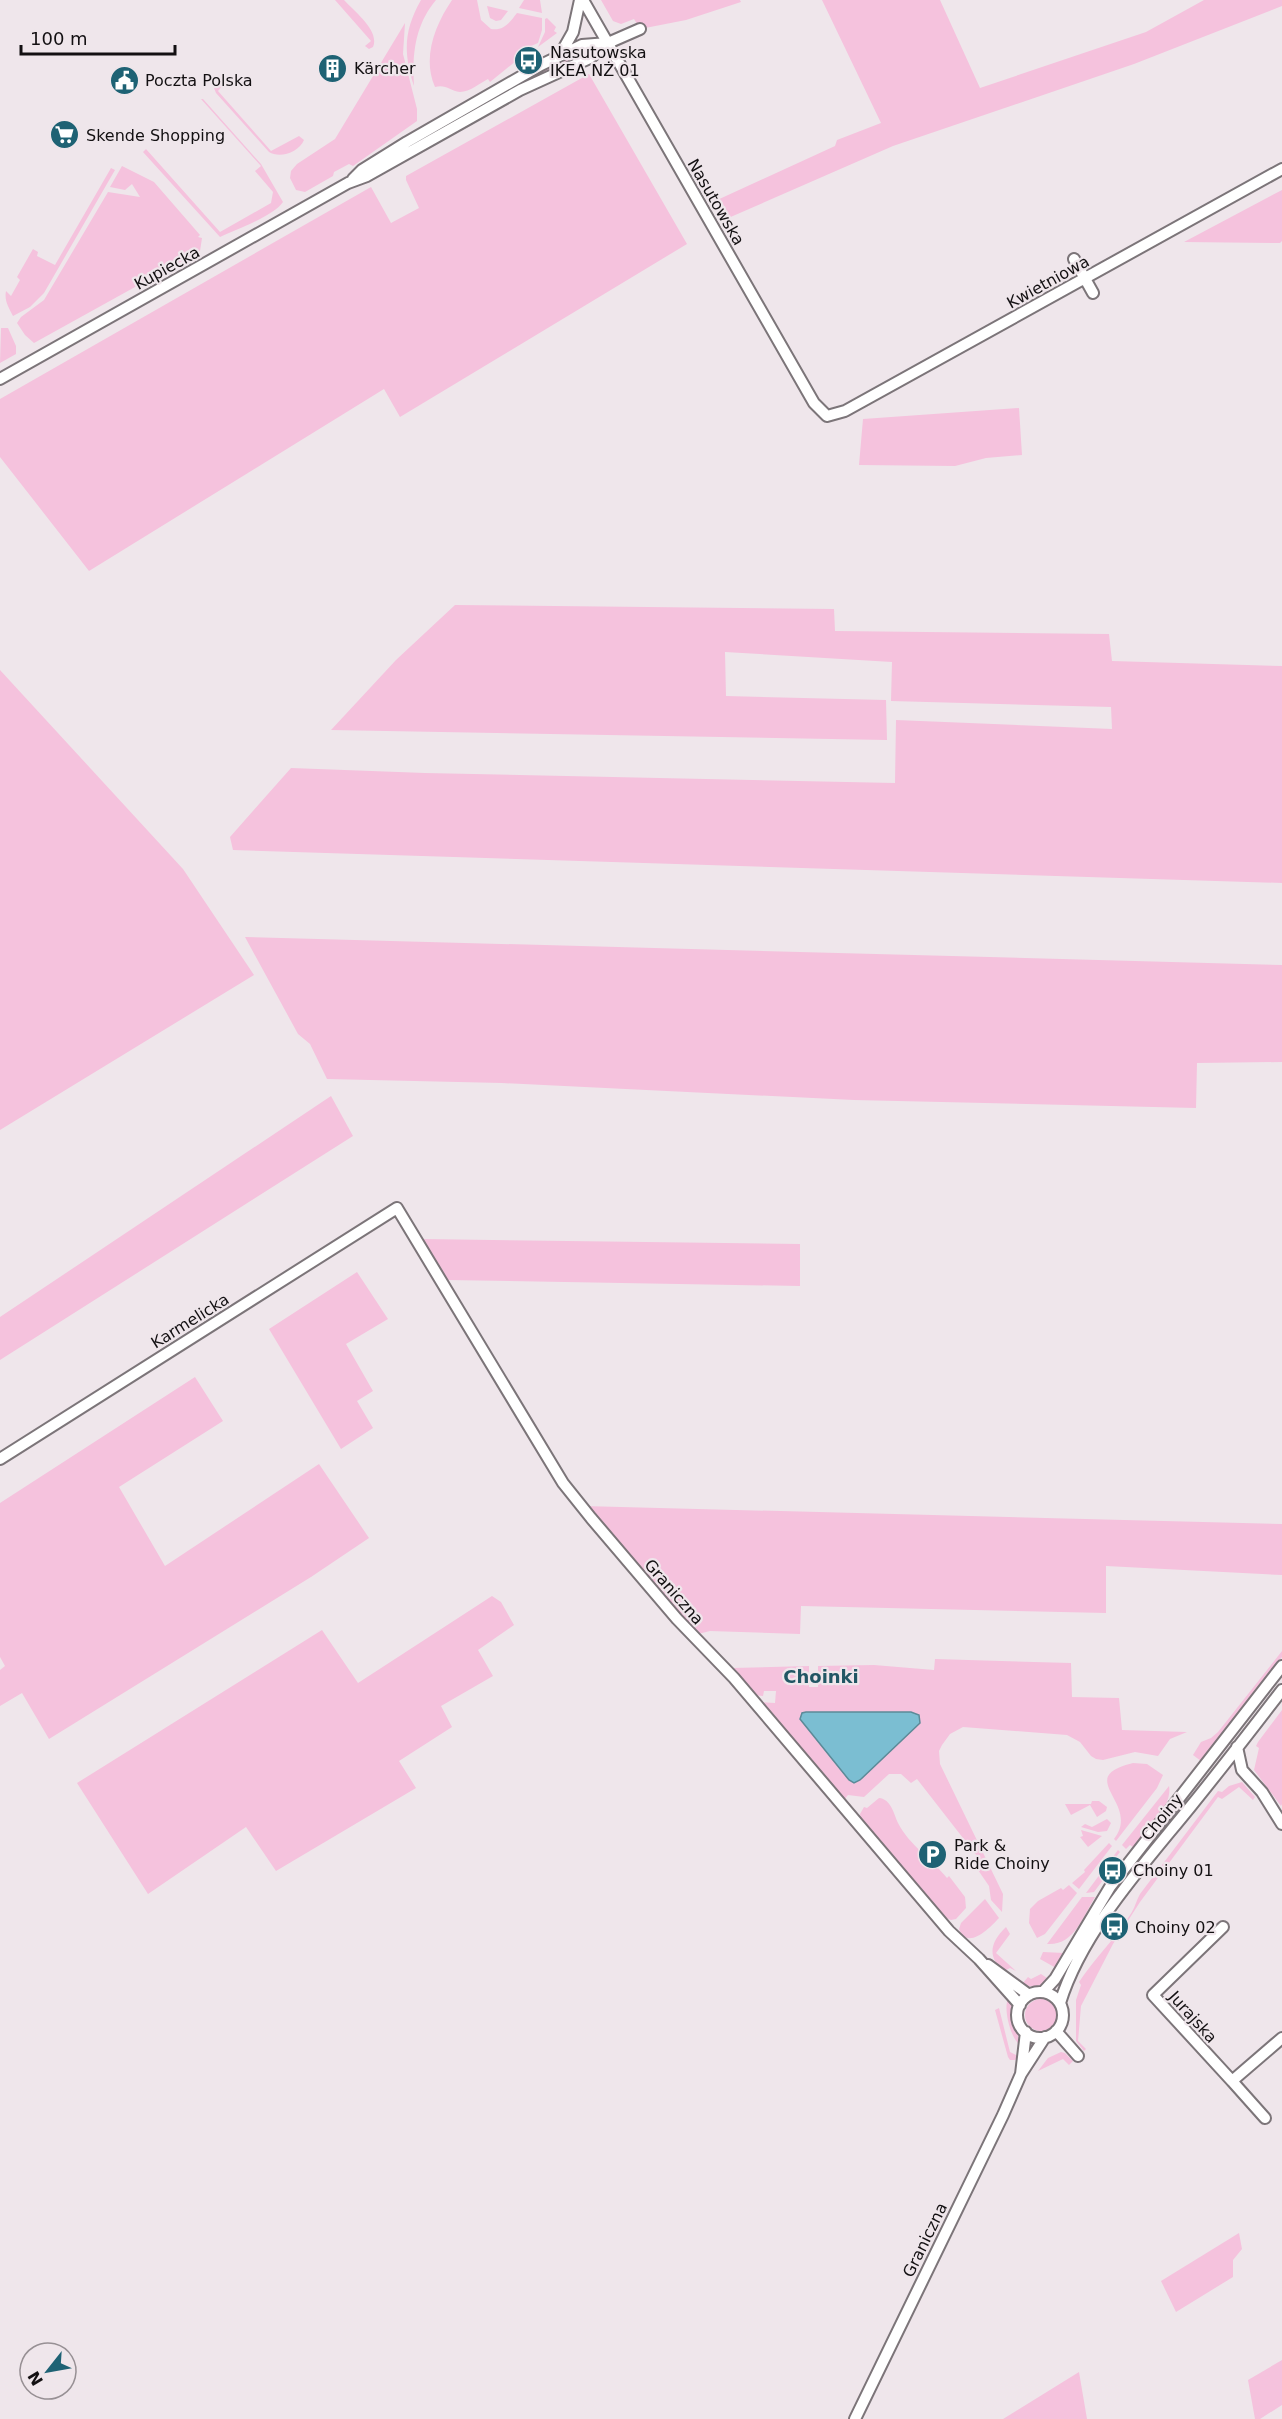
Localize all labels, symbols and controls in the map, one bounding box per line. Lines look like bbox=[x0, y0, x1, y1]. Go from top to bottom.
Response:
scale bar bbox=[21, 18, 176, 56]
text: 100 m bbox=[30, 28, 88, 49]
place label: Nasutowska IKEA NŻ 01 bbox=[550, 43, 647, 80]
bus stop icon: Nasutowska IKEA NŻ 01 bbox=[513, 45, 545, 77]
building icon: Kärcher bbox=[317, 52, 349, 84]
place label: Kärcher bbox=[354, 59, 416, 78]
public building icon: Poczta Polska bbox=[108, 64, 140, 96]
place label: Poczta Polska bbox=[145, 71, 253, 90]
supermarket icon: Skende Shopping bbox=[49, 119, 81, 151]
place label: Skende Shopping bbox=[86, 126, 225, 145]
street label: Nasutowska bbox=[684, 155, 748, 249]
street label: Kupiecka bbox=[131, 242, 203, 294]
street label: Kwietniowa bbox=[1003, 252, 1093, 312]
street label: Karmelicka bbox=[148, 1290, 232, 1352]
street label: Graniczna bbox=[640, 1555, 708, 1629]
district label: Choinki bbox=[783, 1666, 859, 1687]
street label: Choiny bbox=[1137, 1790, 1187, 1844]
place label: Park & Ride Choiny bbox=[954, 1836, 1050, 1873]
parking icon: Park & Ride Choiny bbox=[917, 1838, 949, 1870]
bus stop icon: Choiny 01 bbox=[1096, 1854, 1128, 1886]
place label: Choiny 01 bbox=[1133, 1861, 1214, 1880]
bus stop icon: Choiny 02 bbox=[1098, 1911, 1130, 1943]
place label: Choiny 02 bbox=[1135, 1918, 1216, 1937]
street label: Jurajska bbox=[1164, 1987, 1221, 2047]
street label: Graniczna bbox=[899, 2200, 951, 2280]
north arrow bbox=[18, 2341, 78, 2401]
text: N bbox=[24, 2368, 47, 2389]

